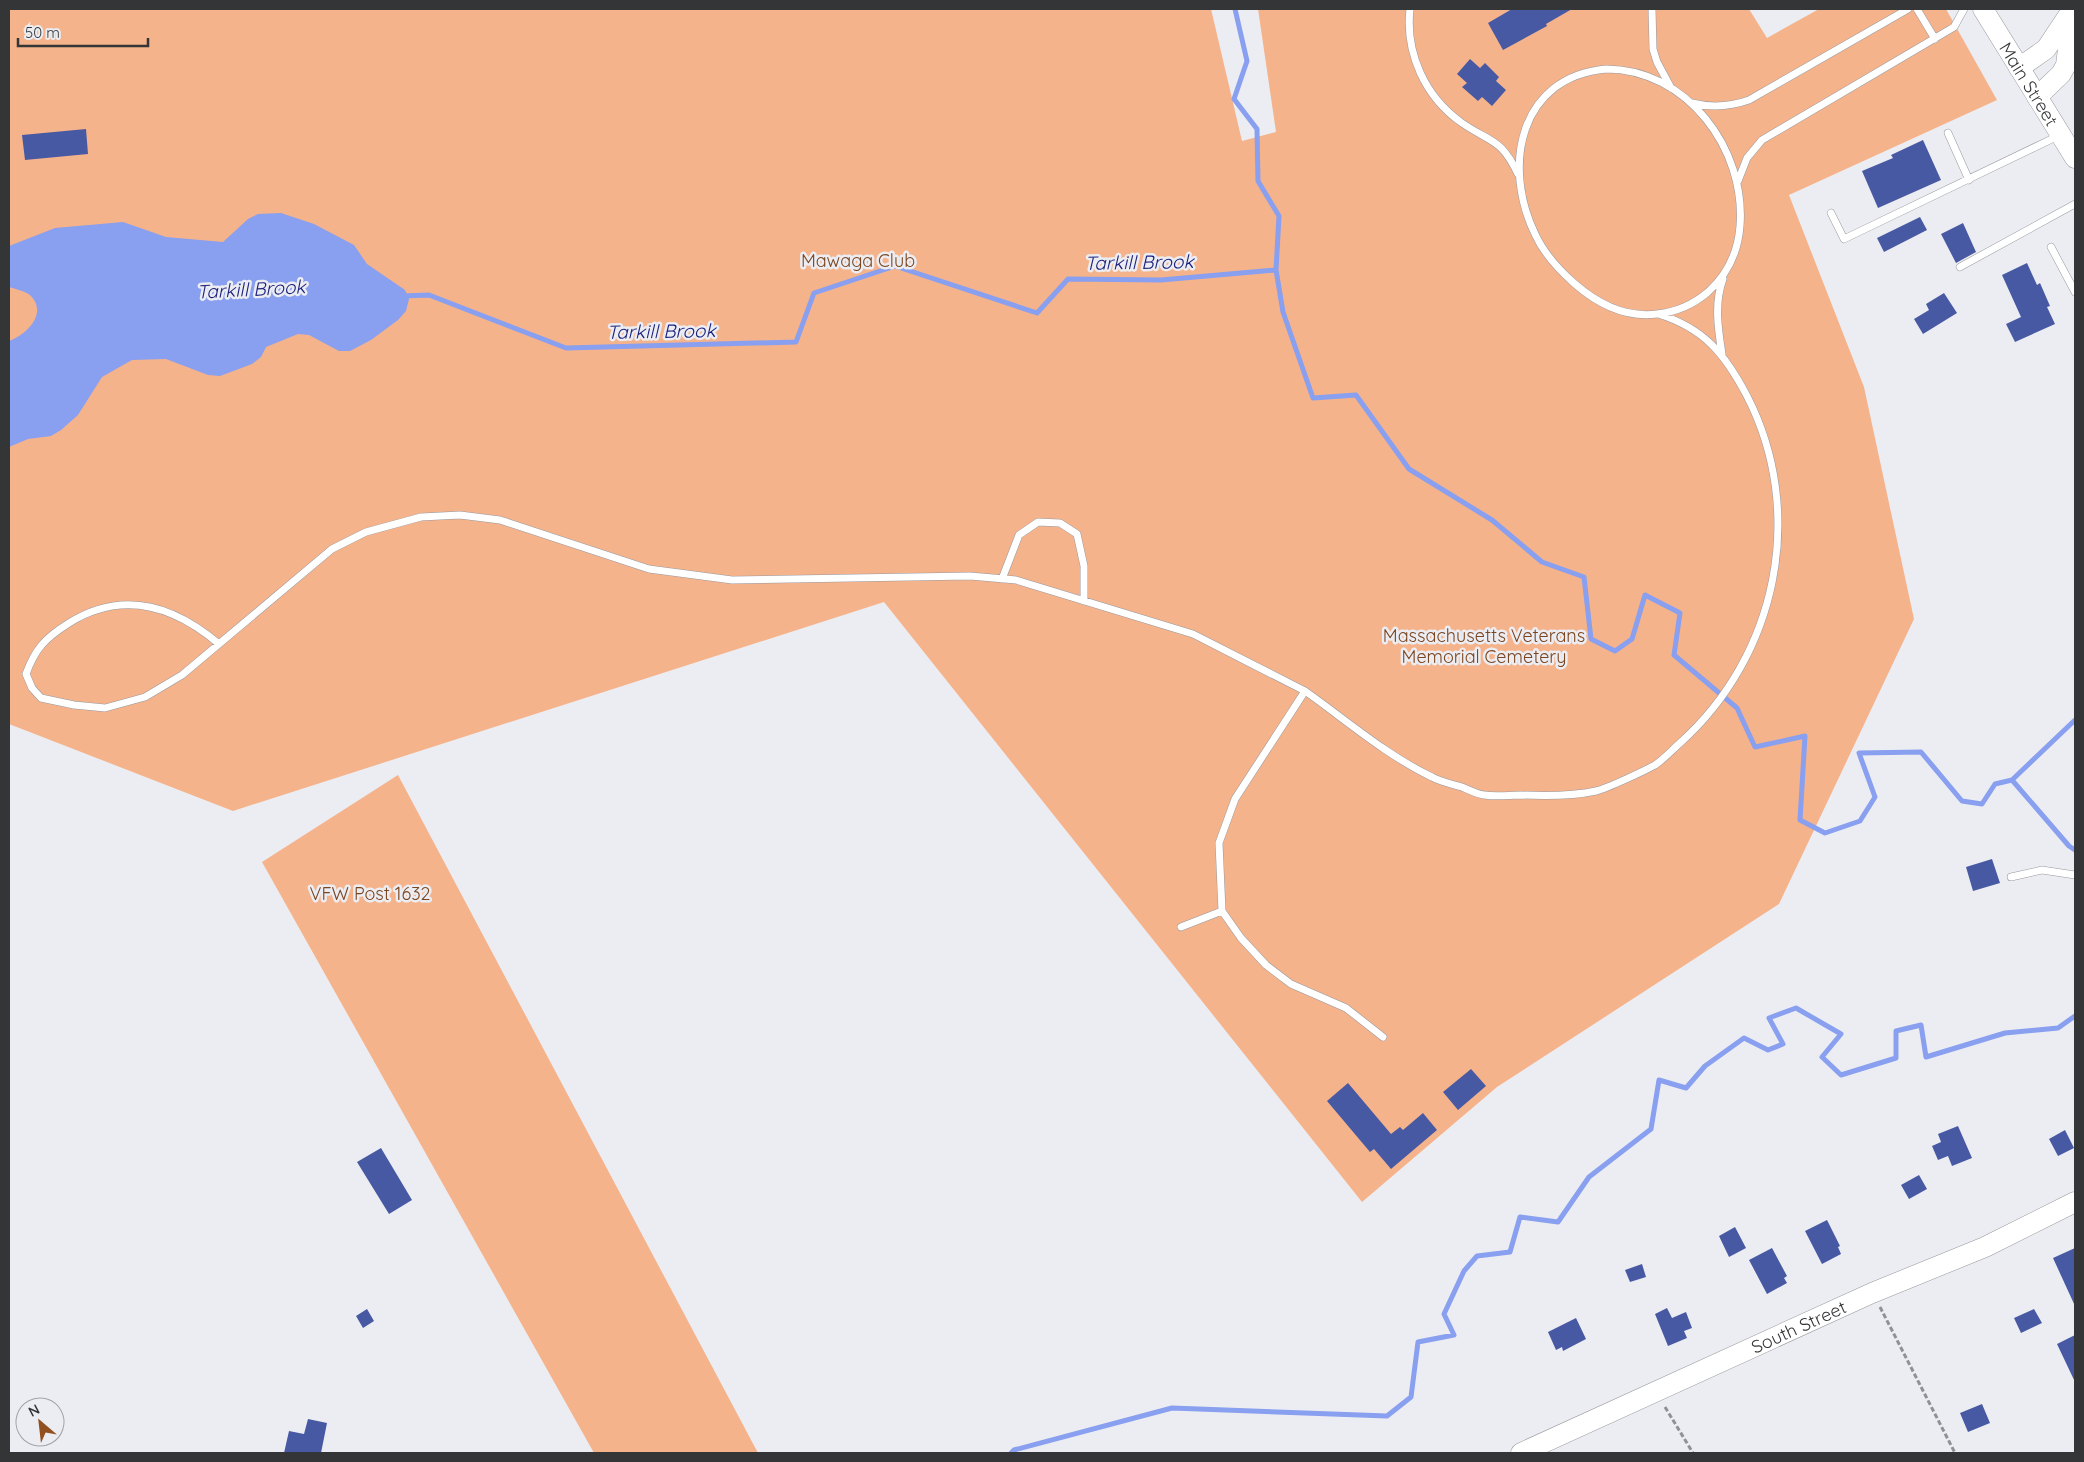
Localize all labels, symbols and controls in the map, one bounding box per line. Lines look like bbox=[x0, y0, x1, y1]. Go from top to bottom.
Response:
scale bar bbox=[18, 15, 148, 47]
text: 50 m bbox=[25, 23, 60, 42]
street label: Main Street bbox=[1995, 38, 2064, 130]
park label: Mawaga Club bbox=[801, 249, 915, 272]
water label: Tarkill Brook bbox=[1084, 249, 1196, 275]
water label: Tarkill Brook bbox=[196, 274, 308, 304]
water label: Tarkill Brook bbox=[606, 318, 718, 344]
park label: Massachusetts Veterans Memorial Cemetery bbox=[1383, 624, 1585, 668]
park label: VFW Post 1632 bbox=[309, 882, 431, 905]
street label: South Street bbox=[1747, 1295, 1850, 1358]
north arrow bbox=[15, 1397, 65, 1447]
text: N bbox=[25, 1400, 43, 1421]

